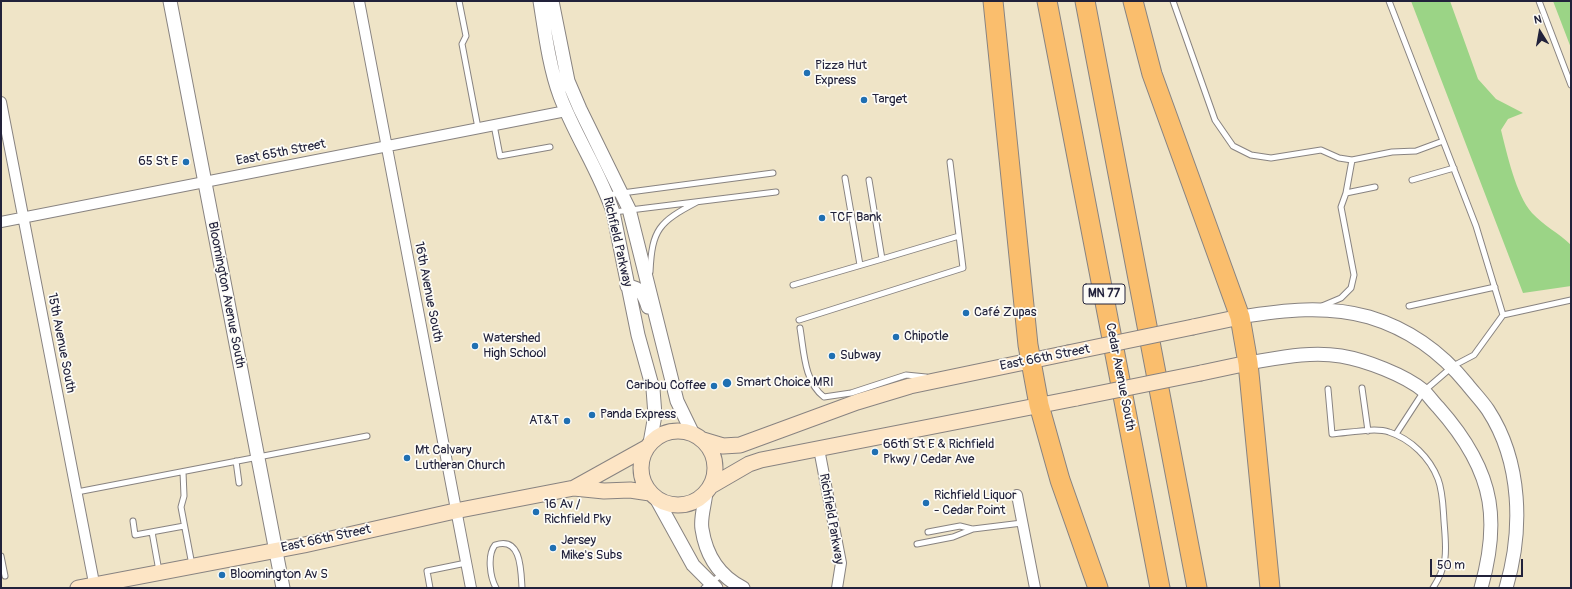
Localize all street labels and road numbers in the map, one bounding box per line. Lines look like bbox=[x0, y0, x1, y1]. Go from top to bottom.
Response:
street label: East 65th Street bbox=[235, 137, 327, 169]
street label: Richfield Parkway bbox=[599, 195, 635, 289]
street label: Bloomington Avenue South bbox=[204, 220, 248, 370]
street label: 16th Avenue South bbox=[411, 240, 445, 344]
road number: MN 77 bbox=[1083, 284, 1125, 304]
street label: 15th Avenue South bbox=[44, 292, 78, 394]
street label: Cedar Avenue South bbox=[1102, 322, 1138, 432]
street label: East 66th Street bbox=[999, 342, 1091, 374]
street label: Richfield Parkway bbox=[815, 472, 847, 566]
street label: East 66th Street bbox=[280, 522, 372, 556]

